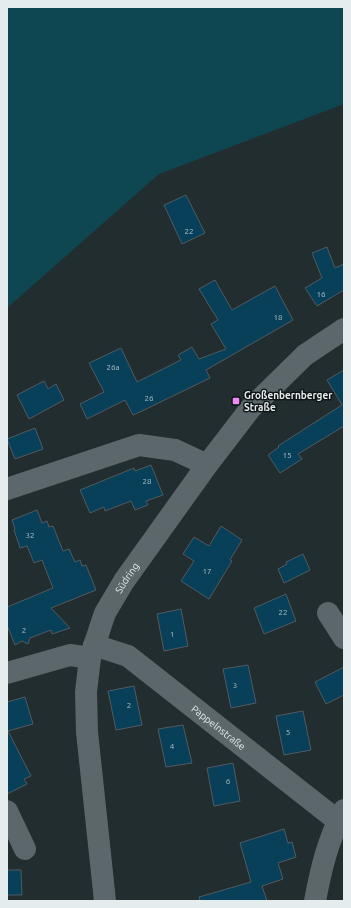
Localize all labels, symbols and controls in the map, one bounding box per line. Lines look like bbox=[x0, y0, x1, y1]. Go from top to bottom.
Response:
house number: 22 bbox=[184, 227, 194, 236]
house number: 16 bbox=[316, 290, 326, 299]
house number: 18 bbox=[273, 313, 283, 322]
house number: 26a bbox=[106, 363, 120, 372]
place label: Großenbernberger Straße bbox=[244, 390, 333, 413]
house number: 26 bbox=[144, 394, 154, 403]
marker: Großenbernberger Straße bbox=[231, 396, 241, 406]
house number: 15 bbox=[282, 451, 292, 460]
house number: 28 bbox=[142, 477, 152, 486]
house number: 32 bbox=[25, 531, 35, 540]
street label: Südring bbox=[113, 561, 141, 595]
house number: 17 bbox=[202, 567, 212, 576]
house number: 22 bbox=[278, 608, 288, 617]
house number: 2 bbox=[22, 626, 26, 635]
house number: 1 bbox=[170, 630, 174, 639]
house number: 3 bbox=[233, 681, 237, 690]
house number: 2 bbox=[127, 701, 131, 710]
street label: Pappelnstraße bbox=[189, 703, 247, 752]
house number: 5 bbox=[286, 728, 290, 737]
house number: 4 bbox=[170, 742, 175, 751]
house number: 6 bbox=[226, 777, 231, 786]

